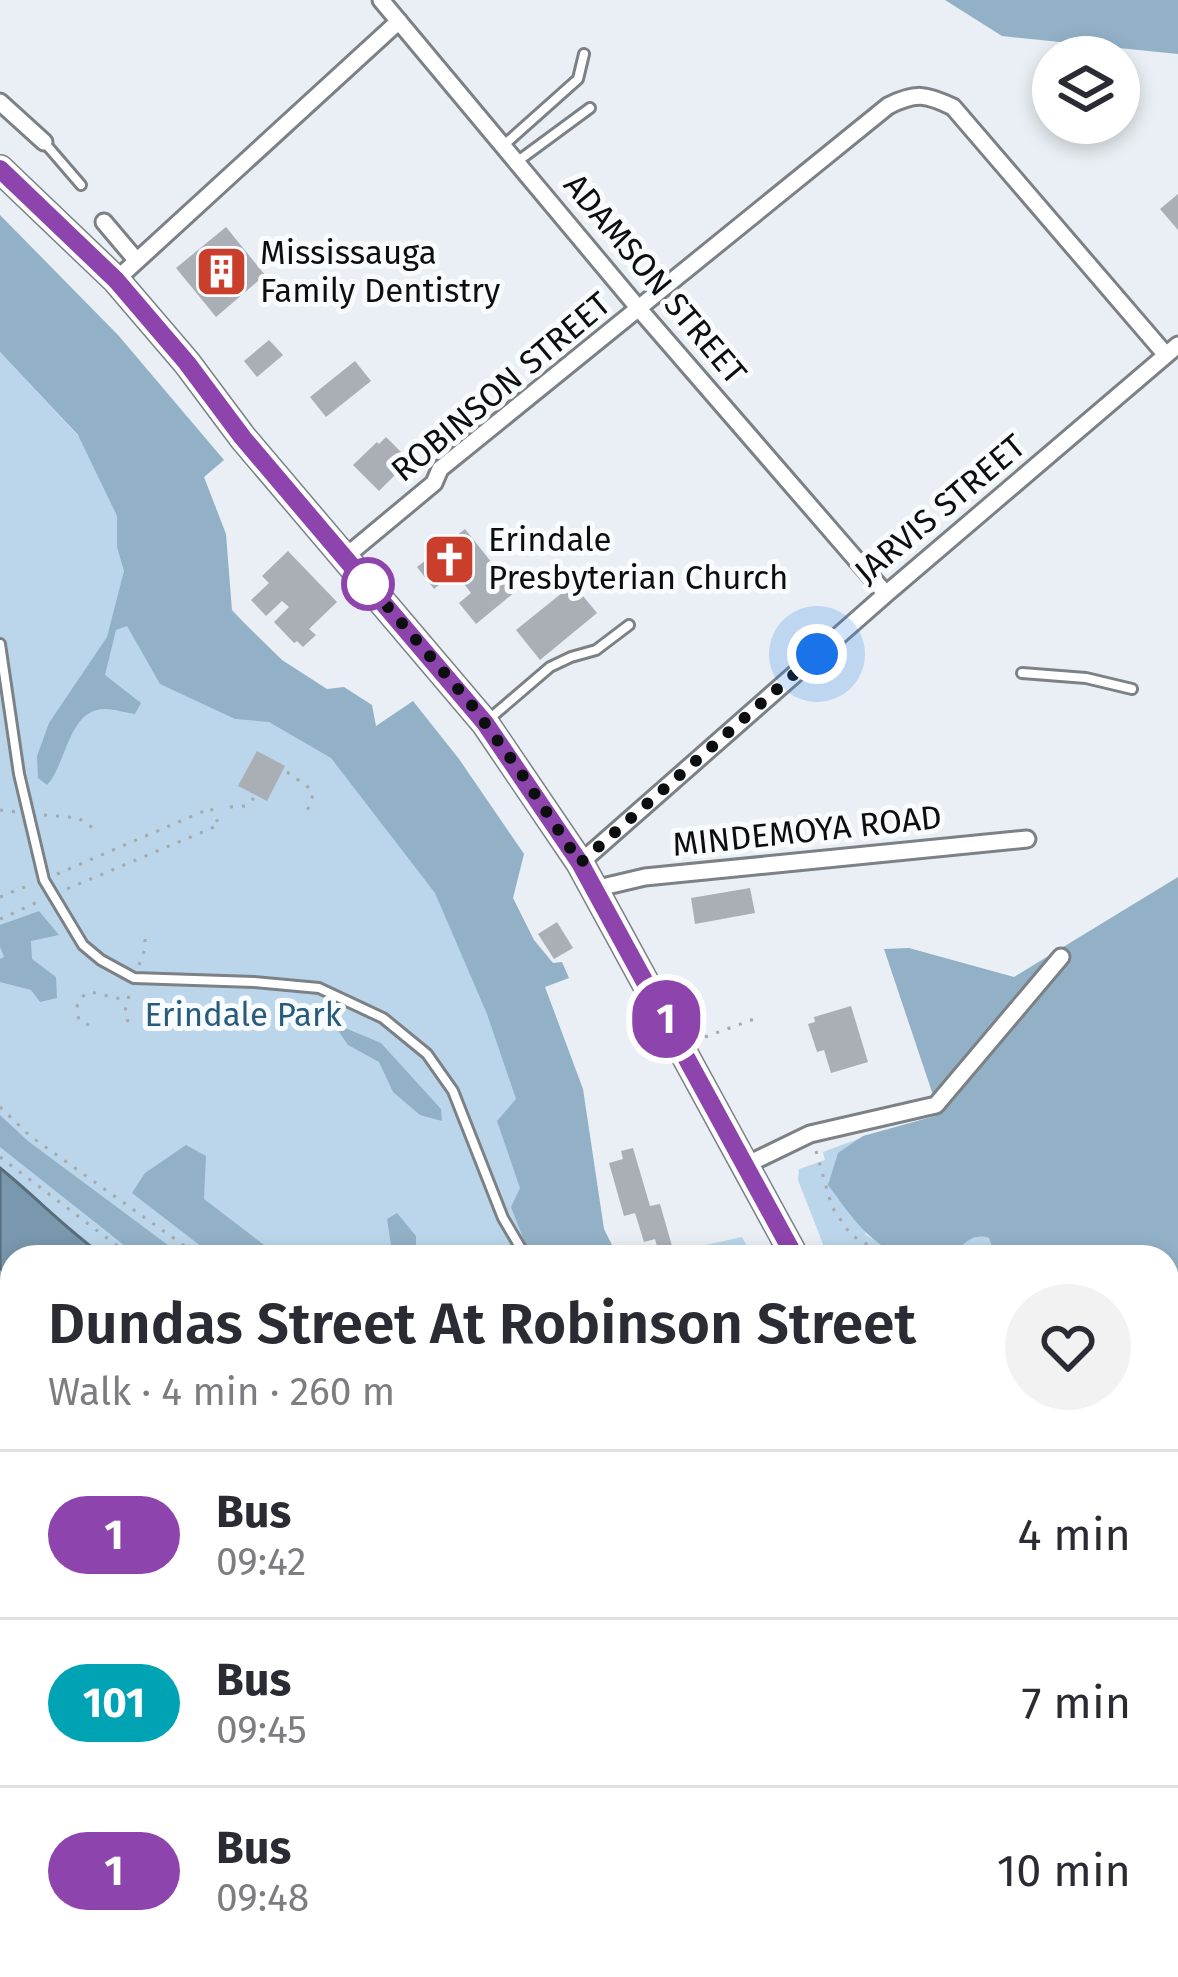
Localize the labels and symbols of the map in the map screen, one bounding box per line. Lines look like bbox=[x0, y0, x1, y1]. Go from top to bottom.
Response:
street label: ADAMSON STREET bbox=[555, 166, 755, 392]
place label: Mississauga Family Dentistry bbox=[260, 233, 500, 311]
building icon: Mississauga Family Dentistry bbox=[193, 244, 249, 300]
street label: ROBINSON STREET bbox=[383, 284, 619, 490]
street label: JARVIS STREET bbox=[847, 426, 1033, 592]
place label: Erindale Presbyterian Church bbox=[488, 520, 788, 598]
church icon: Erindale Presbyterian Church bbox=[421, 531, 477, 587]
unlabelled marker bbox=[343, 559, 393, 609]
your location bbox=[787, 624, 847, 684]
street label: MINDEMOYA ROAD bbox=[670, 797, 944, 865]
line badge: 1 bbox=[627, 980, 705, 1058]
park label: Erindale Park bbox=[144, 995, 342, 1035]

